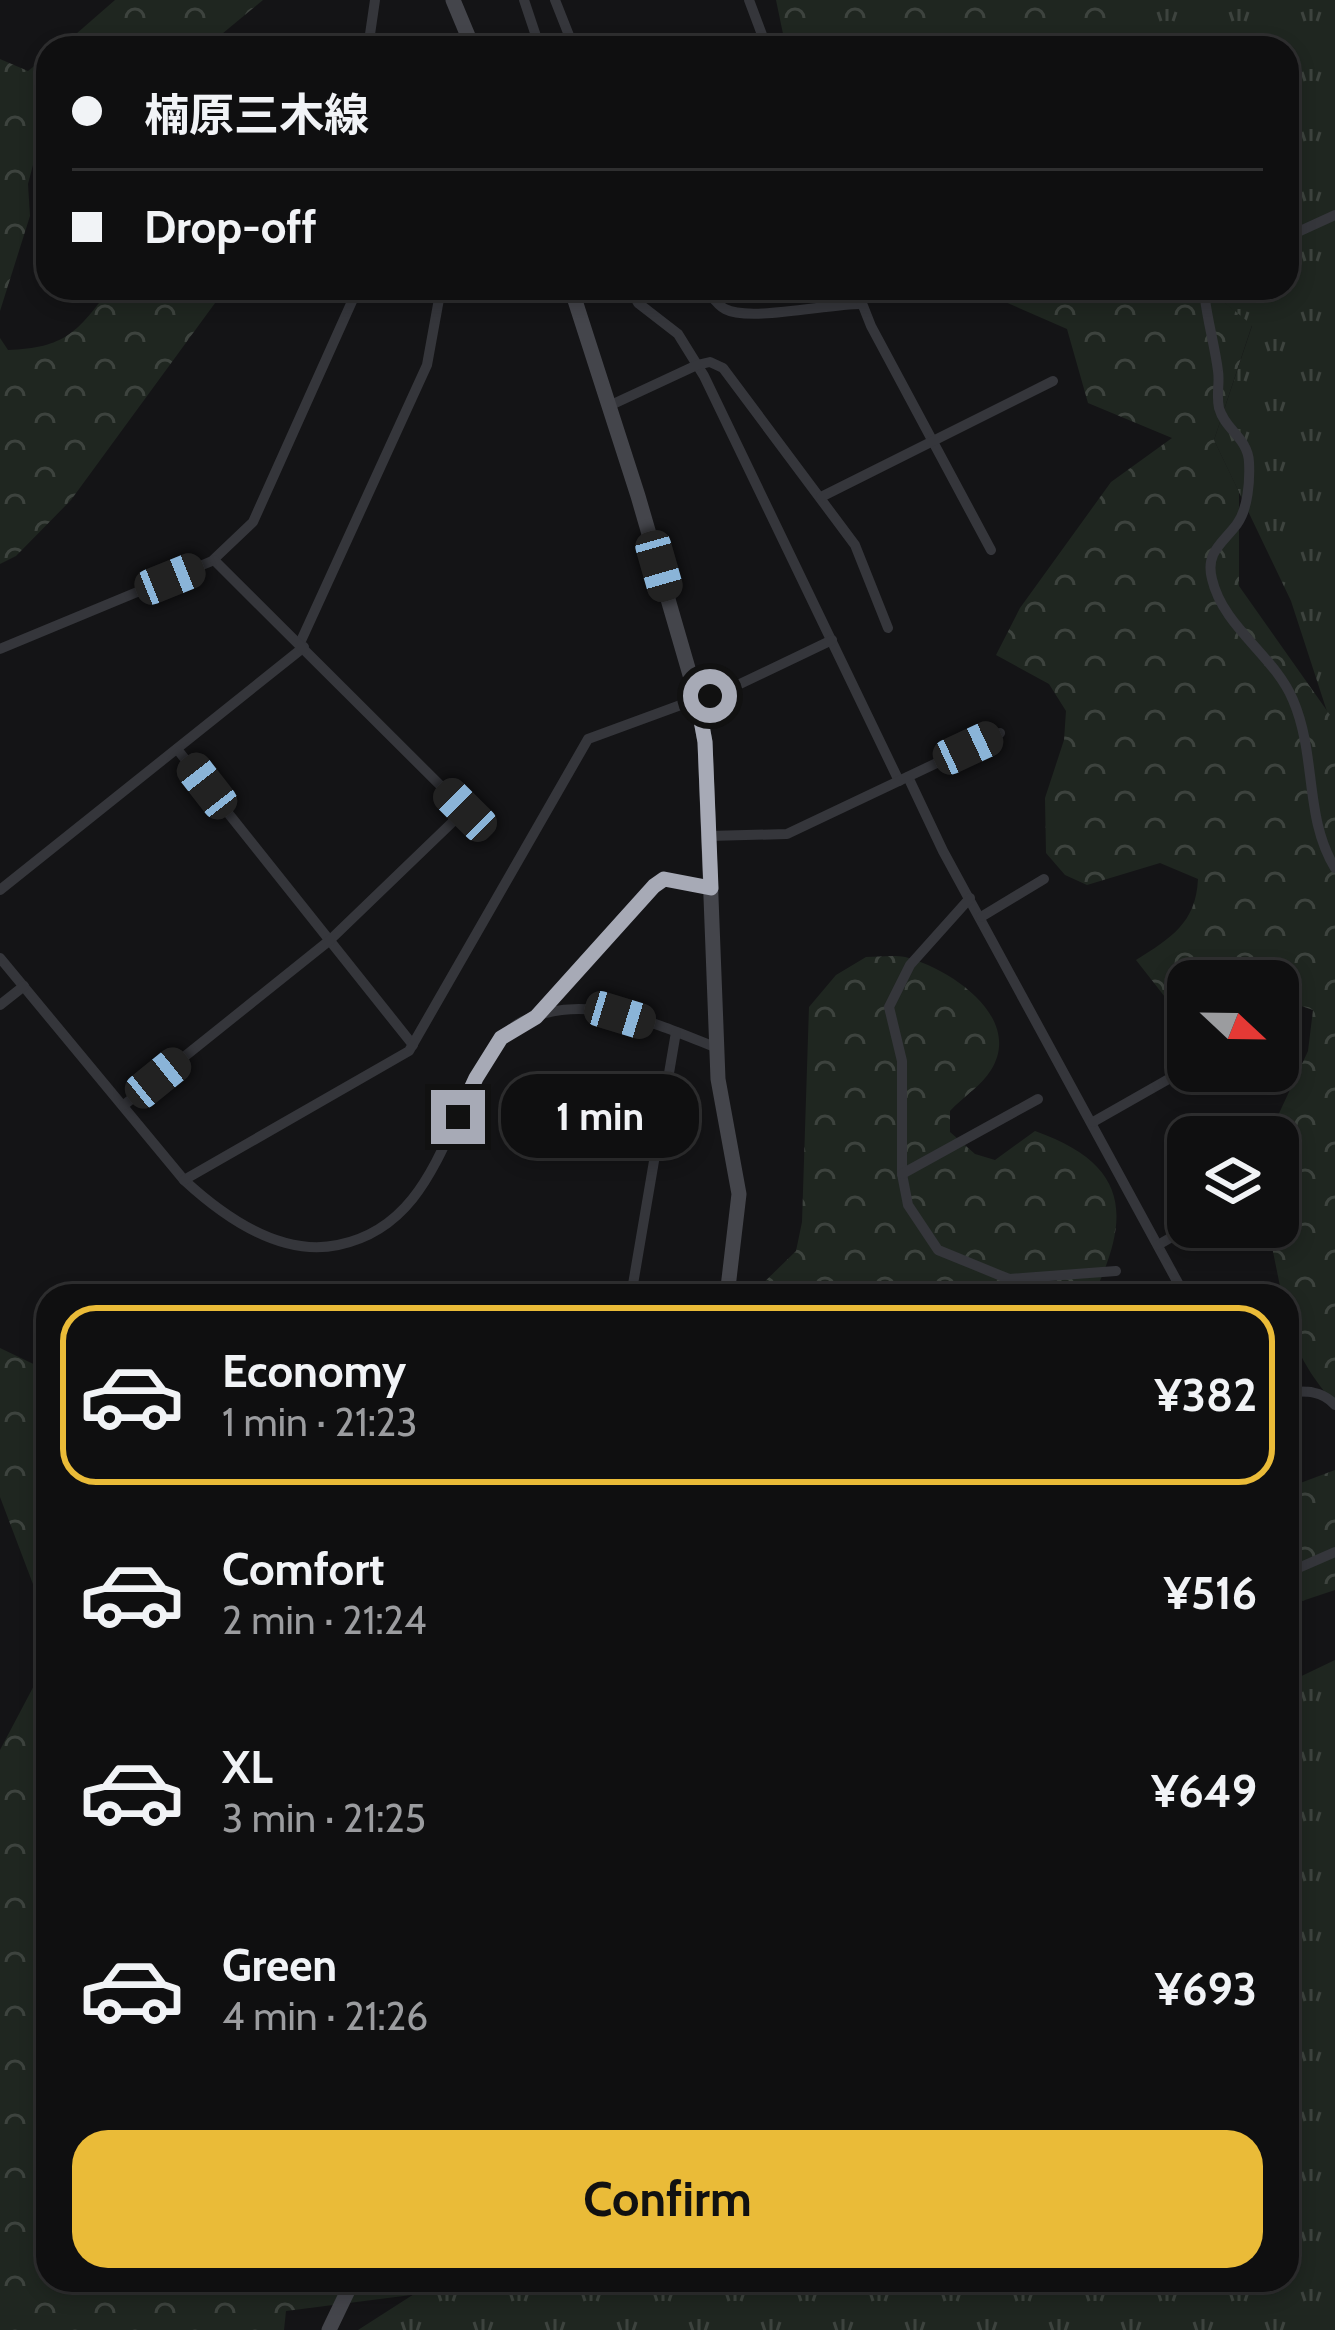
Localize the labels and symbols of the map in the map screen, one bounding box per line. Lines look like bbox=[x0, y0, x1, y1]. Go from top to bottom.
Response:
car bbox=[632, 526, 686, 606]
car bbox=[130, 549, 210, 609]
route start bbox=[683, 669, 737, 723]
car bbox=[928, 716, 1008, 780]
car bbox=[171, 747, 243, 825]
car bbox=[427, 772, 503, 848]
north arrow bbox=[1167, 960, 1299, 1092]
car bbox=[580, 987, 660, 1043]
car bbox=[119, 1041, 197, 1115]
callout: 1 min bbox=[500, 1075, 698, 1159]
route end bbox=[431, 1090, 485, 1144]

